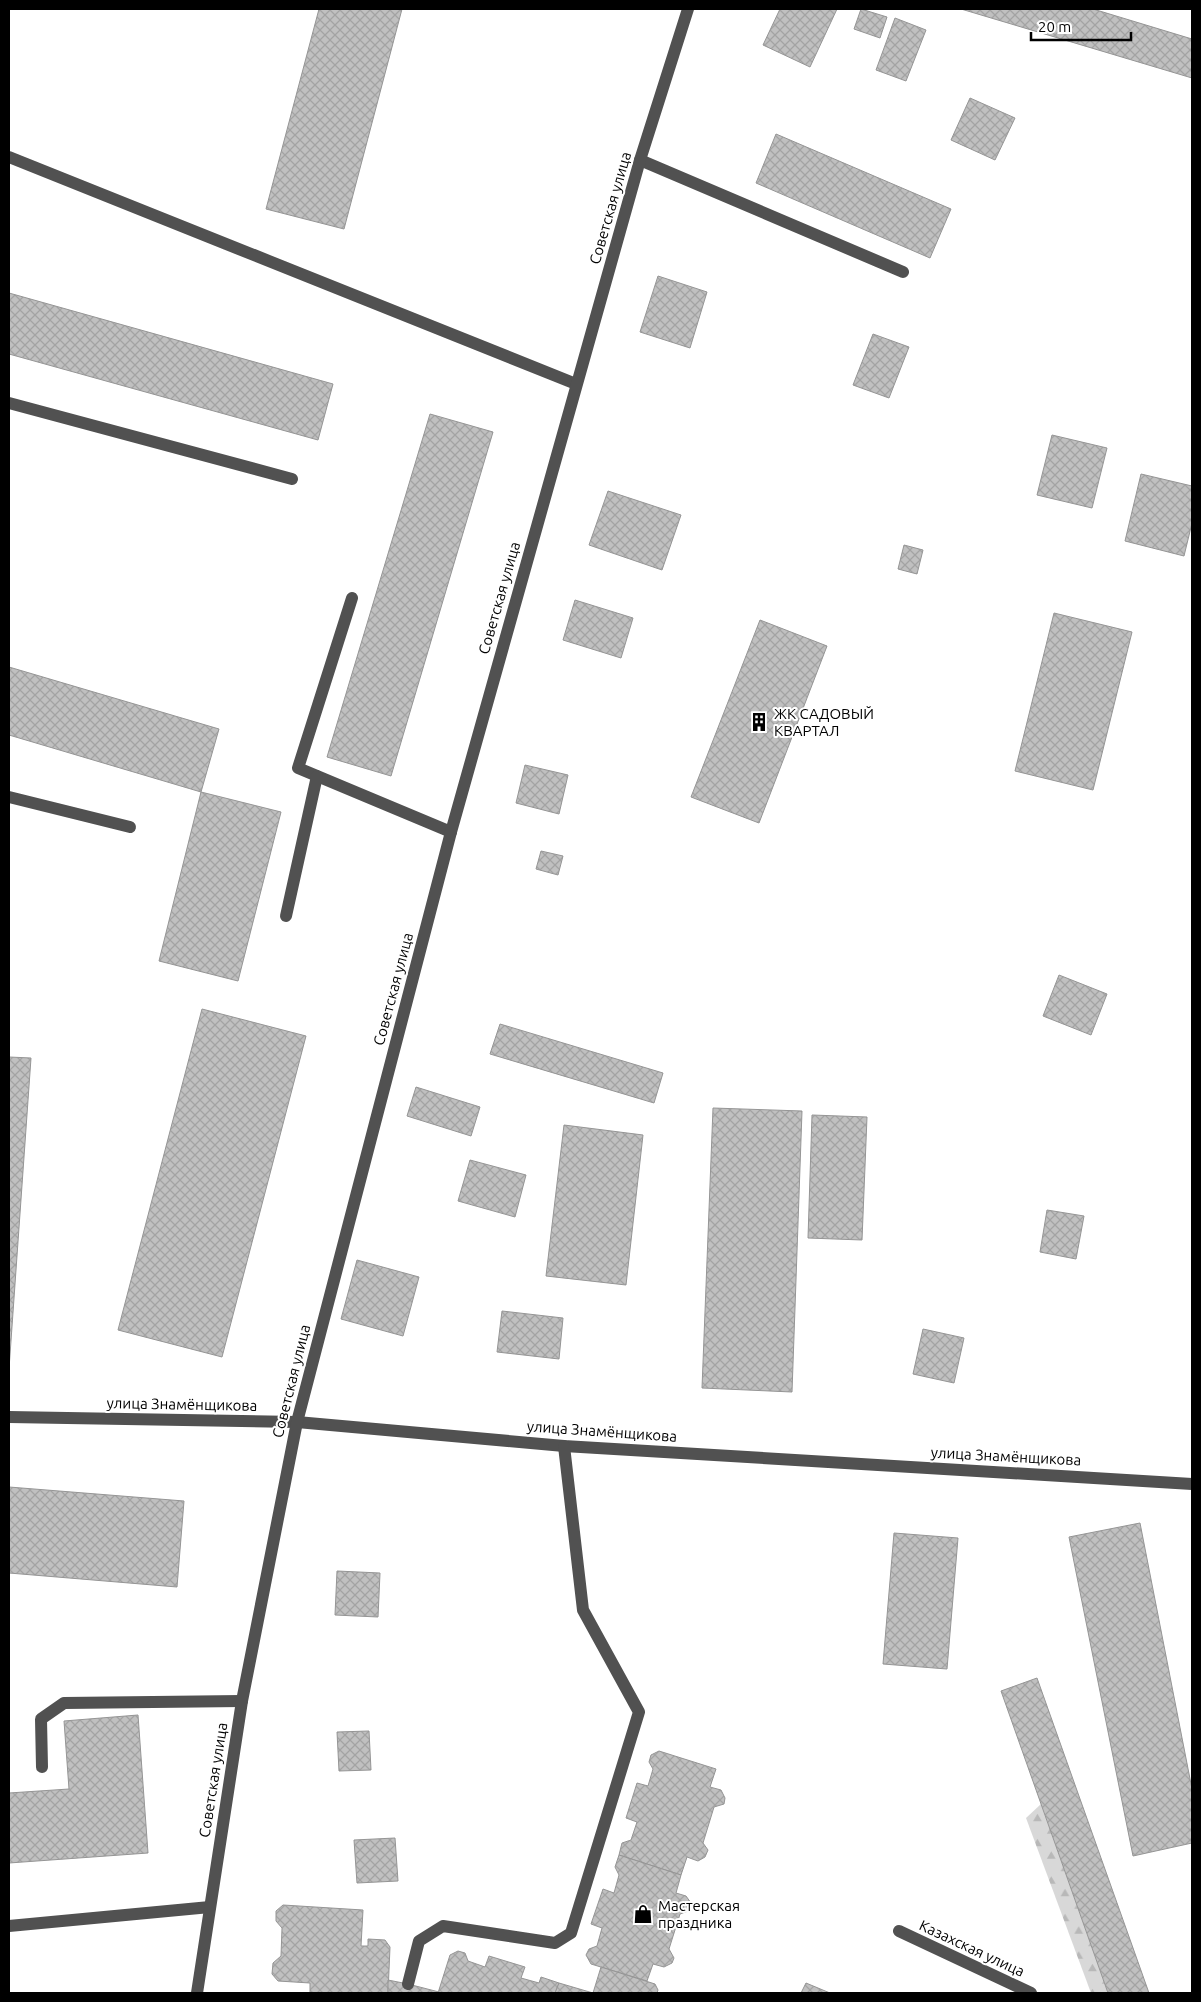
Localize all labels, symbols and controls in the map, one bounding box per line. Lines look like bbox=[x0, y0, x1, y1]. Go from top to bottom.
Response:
scale bar bbox=[1031, 10, 1131, 42]
text: 20 m bbox=[1038, 18, 1071, 35]
street label: Советская улица bbox=[586, 150, 634, 266]
street label: Советская улица bbox=[475, 540, 523, 656]
place label: ЖК САДОВЫЙ КВАРТАЛ bbox=[774, 705, 874, 739]
building icon: ЖК САДОВЫЙ КВАРТАЛ bbox=[748, 711, 770, 733]
street label: Советская улица bbox=[370, 931, 416, 1047]
street label: Советская улица bbox=[269, 1323, 313, 1439]
street label: улица Знамёнщикова bbox=[107, 1394, 257, 1414]
street label: улица Знамёнщикова bbox=[526, 1417, 678, 1445]
street label: улица Знамёнщикова bbox=[930, 1444, 1082, 1468]
street label: Советская улица bbox=[196, 1721, 230, 1839]
place label: Мастерская праздника bbox=[658, 1897, 740, 1931]
shop icon: Мастерская праздника bbox=[632, 1903, 654, 1925]
street label: Казахская улица bbox=[917, 1916, 1027, 1980]

